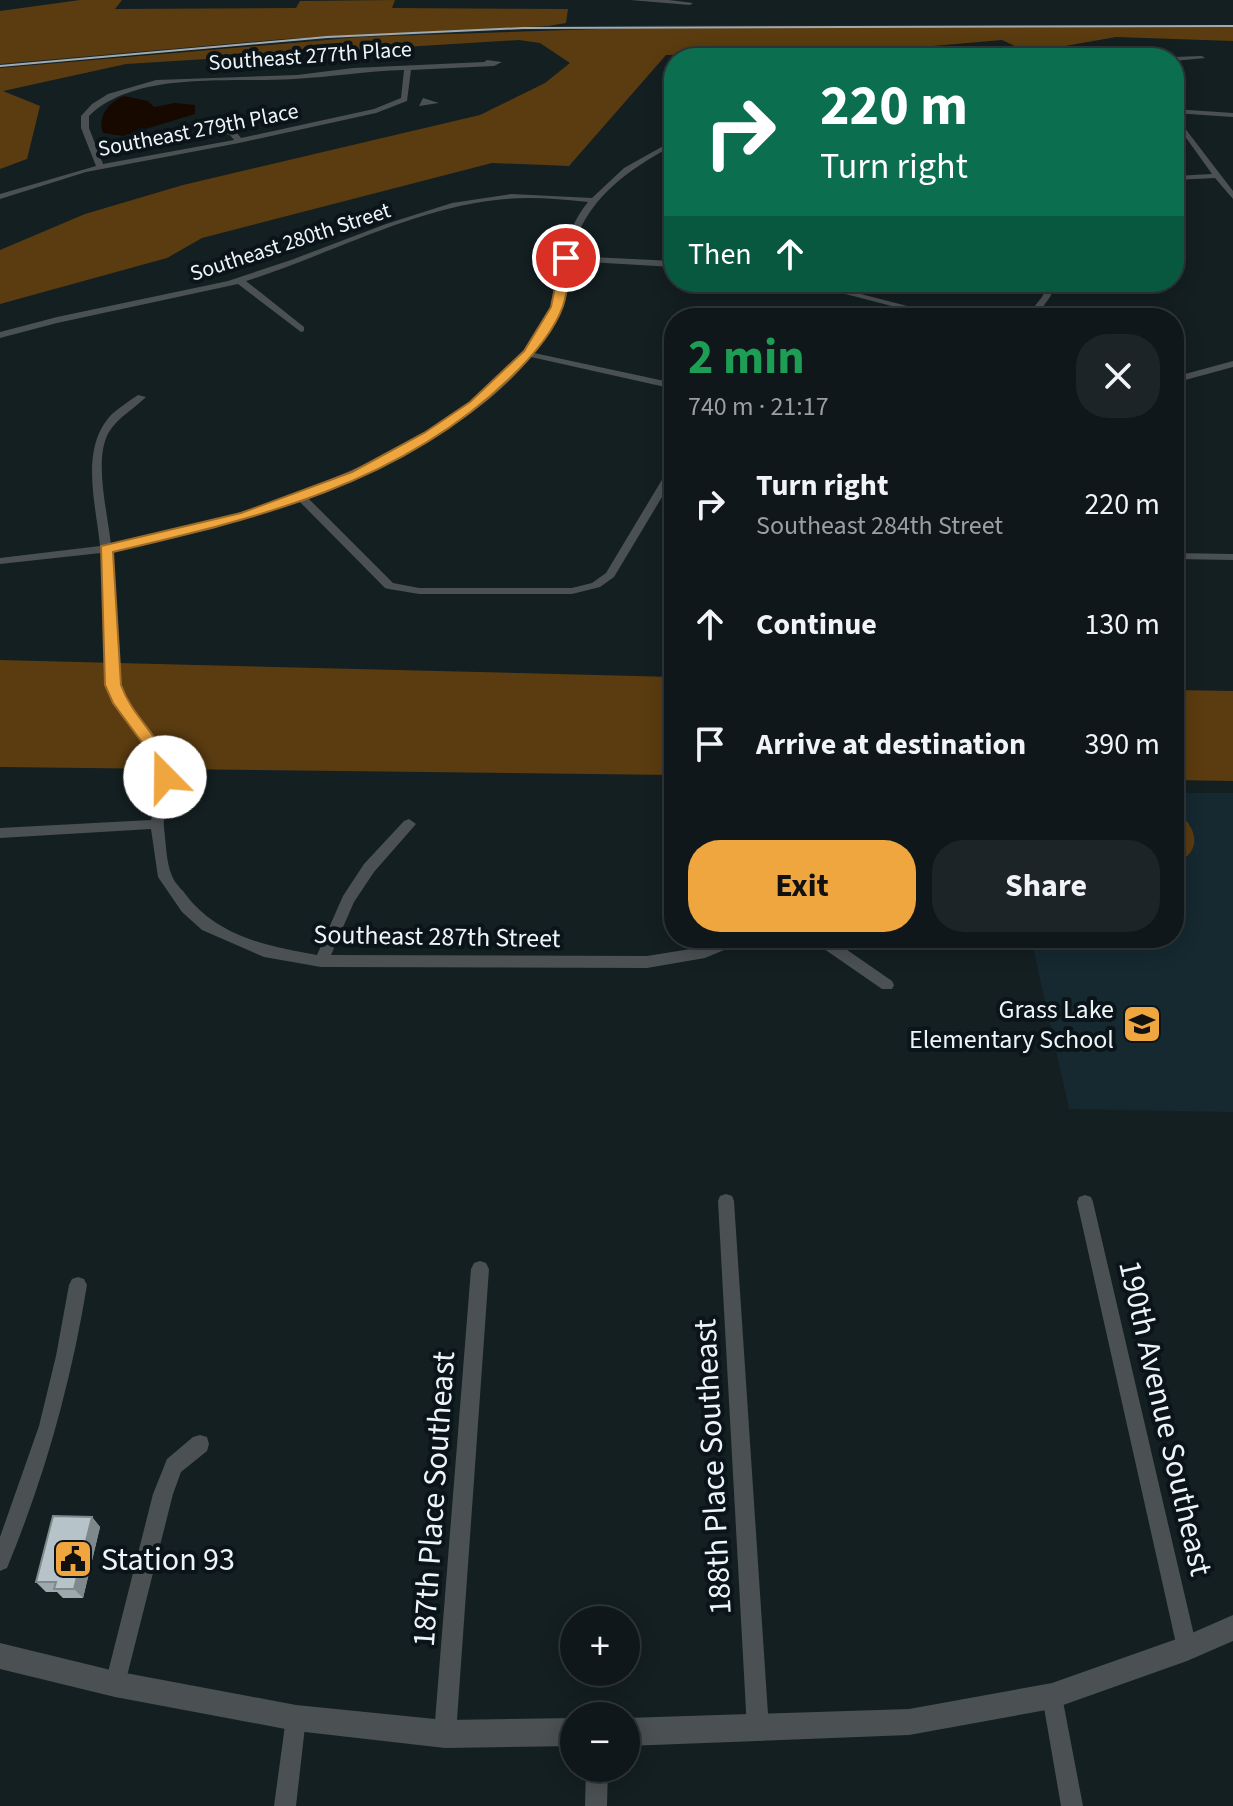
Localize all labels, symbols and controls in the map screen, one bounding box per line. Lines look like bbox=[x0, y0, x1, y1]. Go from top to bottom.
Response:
street label: Southeast 277th Place bbox=[207, 33, 413, 79]
text: 220 m bbox=[820, 67, 968, 146]
icon: right bbox=[688, 80, 792, 184]
street label: Southeast 279th Place bbox=[95, 95, 301, 165]
text: Turn right bbox=[820, 141, 968, 192]
street label: Southeast 280th Street bbox=[186, 194, 395, 289]
pin bbox=[532, 224, 600, 292]
icon: ahead bbox=[768, 232, 812, 276]
text: Then bbox=[688, 233, 752, 276]
icon: arrive bbox=[544, 236, 588, 280]
text: 2 min bbox=[688, 324, 805, 392]
button: close bbox=[1076, 334, 1160, 418]
text: 740 m · 21:17 bbox=[688, 388, 829, 425]
text: Turn right bbox=[756, 464, 888, 507]
icon: right bbox=[688, 482, 732, 526]
text: 220 m bbox=[1084, 483, 1160, 526]
text: Southeast 284th Street bbox=[756, 507, 1003, 544]
icon: ahead bbox=[688, 602, 732, 646]
text: Continue bbox=[756, 603, 877, 646]
text: 130 m bbox=[1084, 603, 1160, 646]
icon: arrive bbox=[688, 722, 732, 766]
text: Arrive at destination bbox=[756, 723, 1026, 766]
text: 390 m bbox=[1084, 723, 1160, 766]
position arrow bbox=[123, 735, 207, 819]
button: Exit bbox=[688, 840, 916, 932]
button: Share bbox=[932, 840, 1160, 932]
street label: Southeast 287th Street bbox=[313, 916, 561, 957]
place label: Grass Lake Elementary School bbox=[909, 991, 1114, 1058]
school or university icon: Grass Lake Elementary School bbox=[1121, 1003, 1163, 1045]
street label: 190th Avenue Southeast bbox=[1106, 1256, 1224, 1581]
street label: 188th Place Southeast bbox=[682, 1318, 744, 1616]
street label: 187th Place Southeast bbox=[401, 1350, 467, 1648]
place label: Station 93 bbox=[101, 1537, 235, 1583]
public building icon: Station 93 bbox=[52, 1538, 94, 1580]
map controls bbox=[560, 1606, 640, 1782]
button: + bbox=[560, 1606, 640, 1686]
button: − bbox=[560, 1702, 640, 1782]

